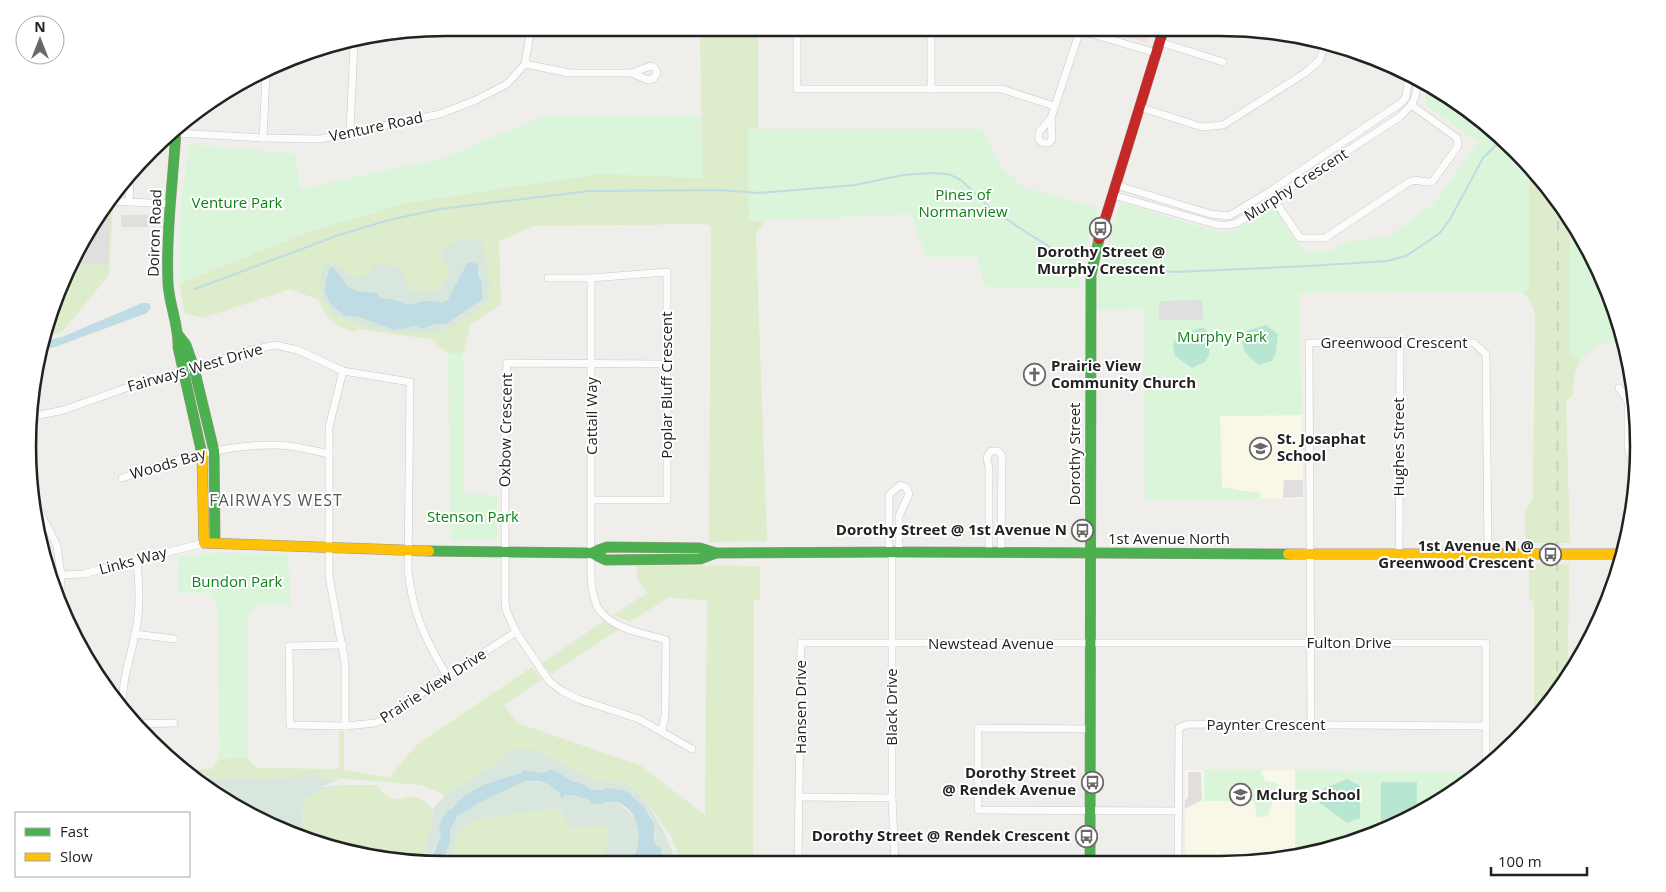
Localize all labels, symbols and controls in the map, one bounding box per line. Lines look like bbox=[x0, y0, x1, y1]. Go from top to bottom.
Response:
north arrow bbox=[15, 15, 65, 65]
text: N bbox=[34, 17, 46, 36]
street label: Venture Road bbox=[327, 106, 425, 146]
street label: Murphy Crescent bbox=[1240, 143, 1351, 225]
park label: Pines of Normanview bbox=[918, 184, 1008, 221]
street label: Doiron Road bbox=[142, 189, 166, 277]
park label: Venture Park bbox=[192, 192, 283, 212]
bus stop icon: Dorothy Street @ Murphy Crescent bbox=[1089, 217, 1113, 241]
place label: Dorothy Street @ Murphy Crescent bbox=[1037, 241, 1166, 278]
street label: Poplar Bluff Crescent bbox=[656, 311, 676, 459]
park label: Murphy Park bbox=[1177, 326, 1267, 346]
street label: Greenwood Crescent bbox=[1320, 332, 1468, 352]
street label: Fairways West Drive bbox=[125, 338, 265, 396]
place label: Prairie View Community Church bbox=[1051, 355, 1196, 392]
church icon: Prairie View Community Church bbox=[1023, 363, 1047, 387]
street label: Oxbow Crescent bbox=[494, 373, 516, 487]
street label: Cattail Way bbox=[581, 377, 601, 455]
street label: Hughes Street bbox=[1388, 398, 1408, 496]
street label: Dorothy Street bbox=[1064, 403, 1084, 505]
place label: St. Josaphat School bbox=[1277, 428, 1366, 465]
school or university icon: St. Josaphat School bbox=[1249, 436, 1273, 460]
street label: Woods Bay bbox=[128, 443, 208, 483]
district label: FAIRWAYS WEST bbox=[209, 489, 343, 511]
park label: Stenson Park bbox=[427, 506, 519, 526]
bus stop icon: Dorothy Street @ 1st Avenue N bbox=[1071, 518, 1095, 542]
place label: Dorothy Street @ 1st Avenue N bbox=[836, 519, 1067, 539]
street label: 1st Avenue North bbox=[1108, 528, 1230, 548]
place label: 1st Avenue N @ Greenwood Crescent bbox=[1378, 535, 1534, 572]
street label: Links Way bbox=[97, 541, 169, 579]
bus stop icon: 1st Avenue N @ Greenwood Crescent bbox=[1538, 543, 1562, 567]
park label: Bundon Park bbox=[192, 571, 282, 591]
street label: Fulton Drive bbox=[1307, 632, 1391, 652]
street label: Newstead Avenue bbox=[928, 633, 1054, 653]
street label: Prairie View Drive bbox=[375, 643, 489, 727]
street label: Hansen Drive bbox=[790, 660, 810, 754]
street label: Black Drive bbox=[881, 668, 901, 746]
street label: Paynter Crescent bbox=[1206, 714, 1326, 734]
place label: Dorothy Street @ Rendek Avenue bbox=[942, 762, 1076, 799]
bus stop icon: Dorothy Street @ Rendek Avenue bbox=[1080, 770, 1104, 794]
school or university icon: Mclurg School bbox=[1228, 783, 1252, 807]
place label: Mclurg School bbox=[1256, 784, 1360, 804]
legend bbox=[15, 812, 190, 877]
text: Fast bbox=[60, 821, 89, 841]
bus stop icon: Dorothy Street @ Rendek Crescent bbox=[1074, 824, 1098, 848]
place label: Dorothy Street @ Rendek Crescent bbox=[812, 825, 1070, 845]
scale bar bbox=[1491, 844, 1587, 876]
text: Slow bbox=[60, 846, 93, 866]
text: 100 m bbox=[1498, 851, 1542, 871]

